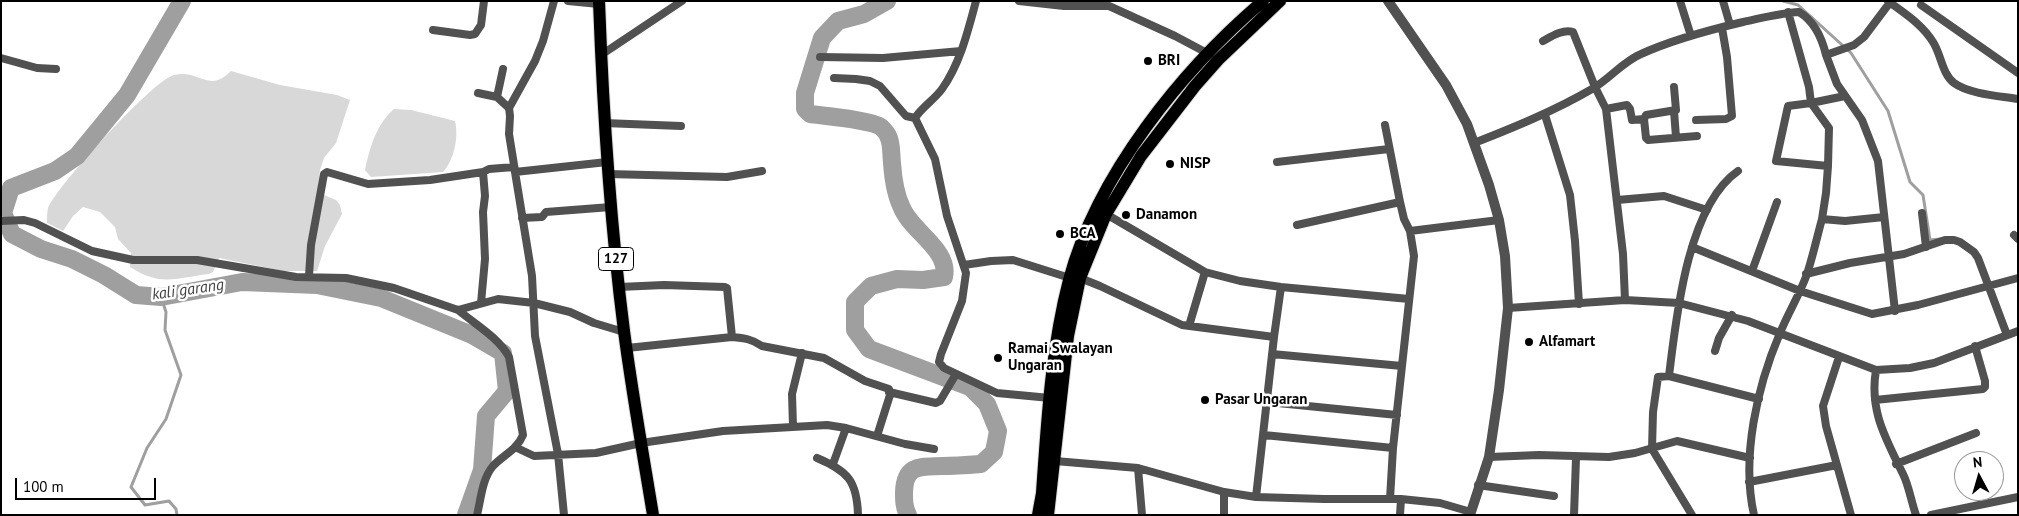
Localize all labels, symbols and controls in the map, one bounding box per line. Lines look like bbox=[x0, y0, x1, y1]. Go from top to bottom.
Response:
place label: BRI bbox=[1158, 52, 1180, 70]
marker: BRI bbox=[1142, 55, 1154, 67]
place label: NISP bbox=[1180, 155, 1211, 173]
marker: NISP bbox=[1164, 158, 1176, 170]
place label: Danamon bbox=[1136, 206, 1197, 224]
marker: Danamon bbox=[1120, 209, 1132, 221]
place label: BCA bbox=[1070, 225, 1096, 243]
marker: BCA bbox=[1054, 228, 1066, 240]
road number: 127 bbox=[598, 248, 634, 270]
water label: kali garang bbox=[151, 275, 225, 305]
place label: Alfamart bbox=[1539, 333, 1595, 351]
marker: Alfamart bbox=[1523, 336, 1535, 348]
place label: Ramai Swalayan Ungaran bbox=[1008, 340, 1113, 375]
marker: Ramai Swalayan Ungaran bbox=[992, 352, 1004, 364]
place label: Pasar Ungaran bbox=[1215, 391, 1307, 409]
marker: Pasar Ungaran bbox=[1199, 394, 1211, 406]
north arrow bbox=[1954, 451, 2004, 501]
text: N bbox=[1972, 453, 1983, 472]
scale bar bbox=[18, 468, 159, 500]
text: 100 m bbox=[23, 477, 64, 496]

